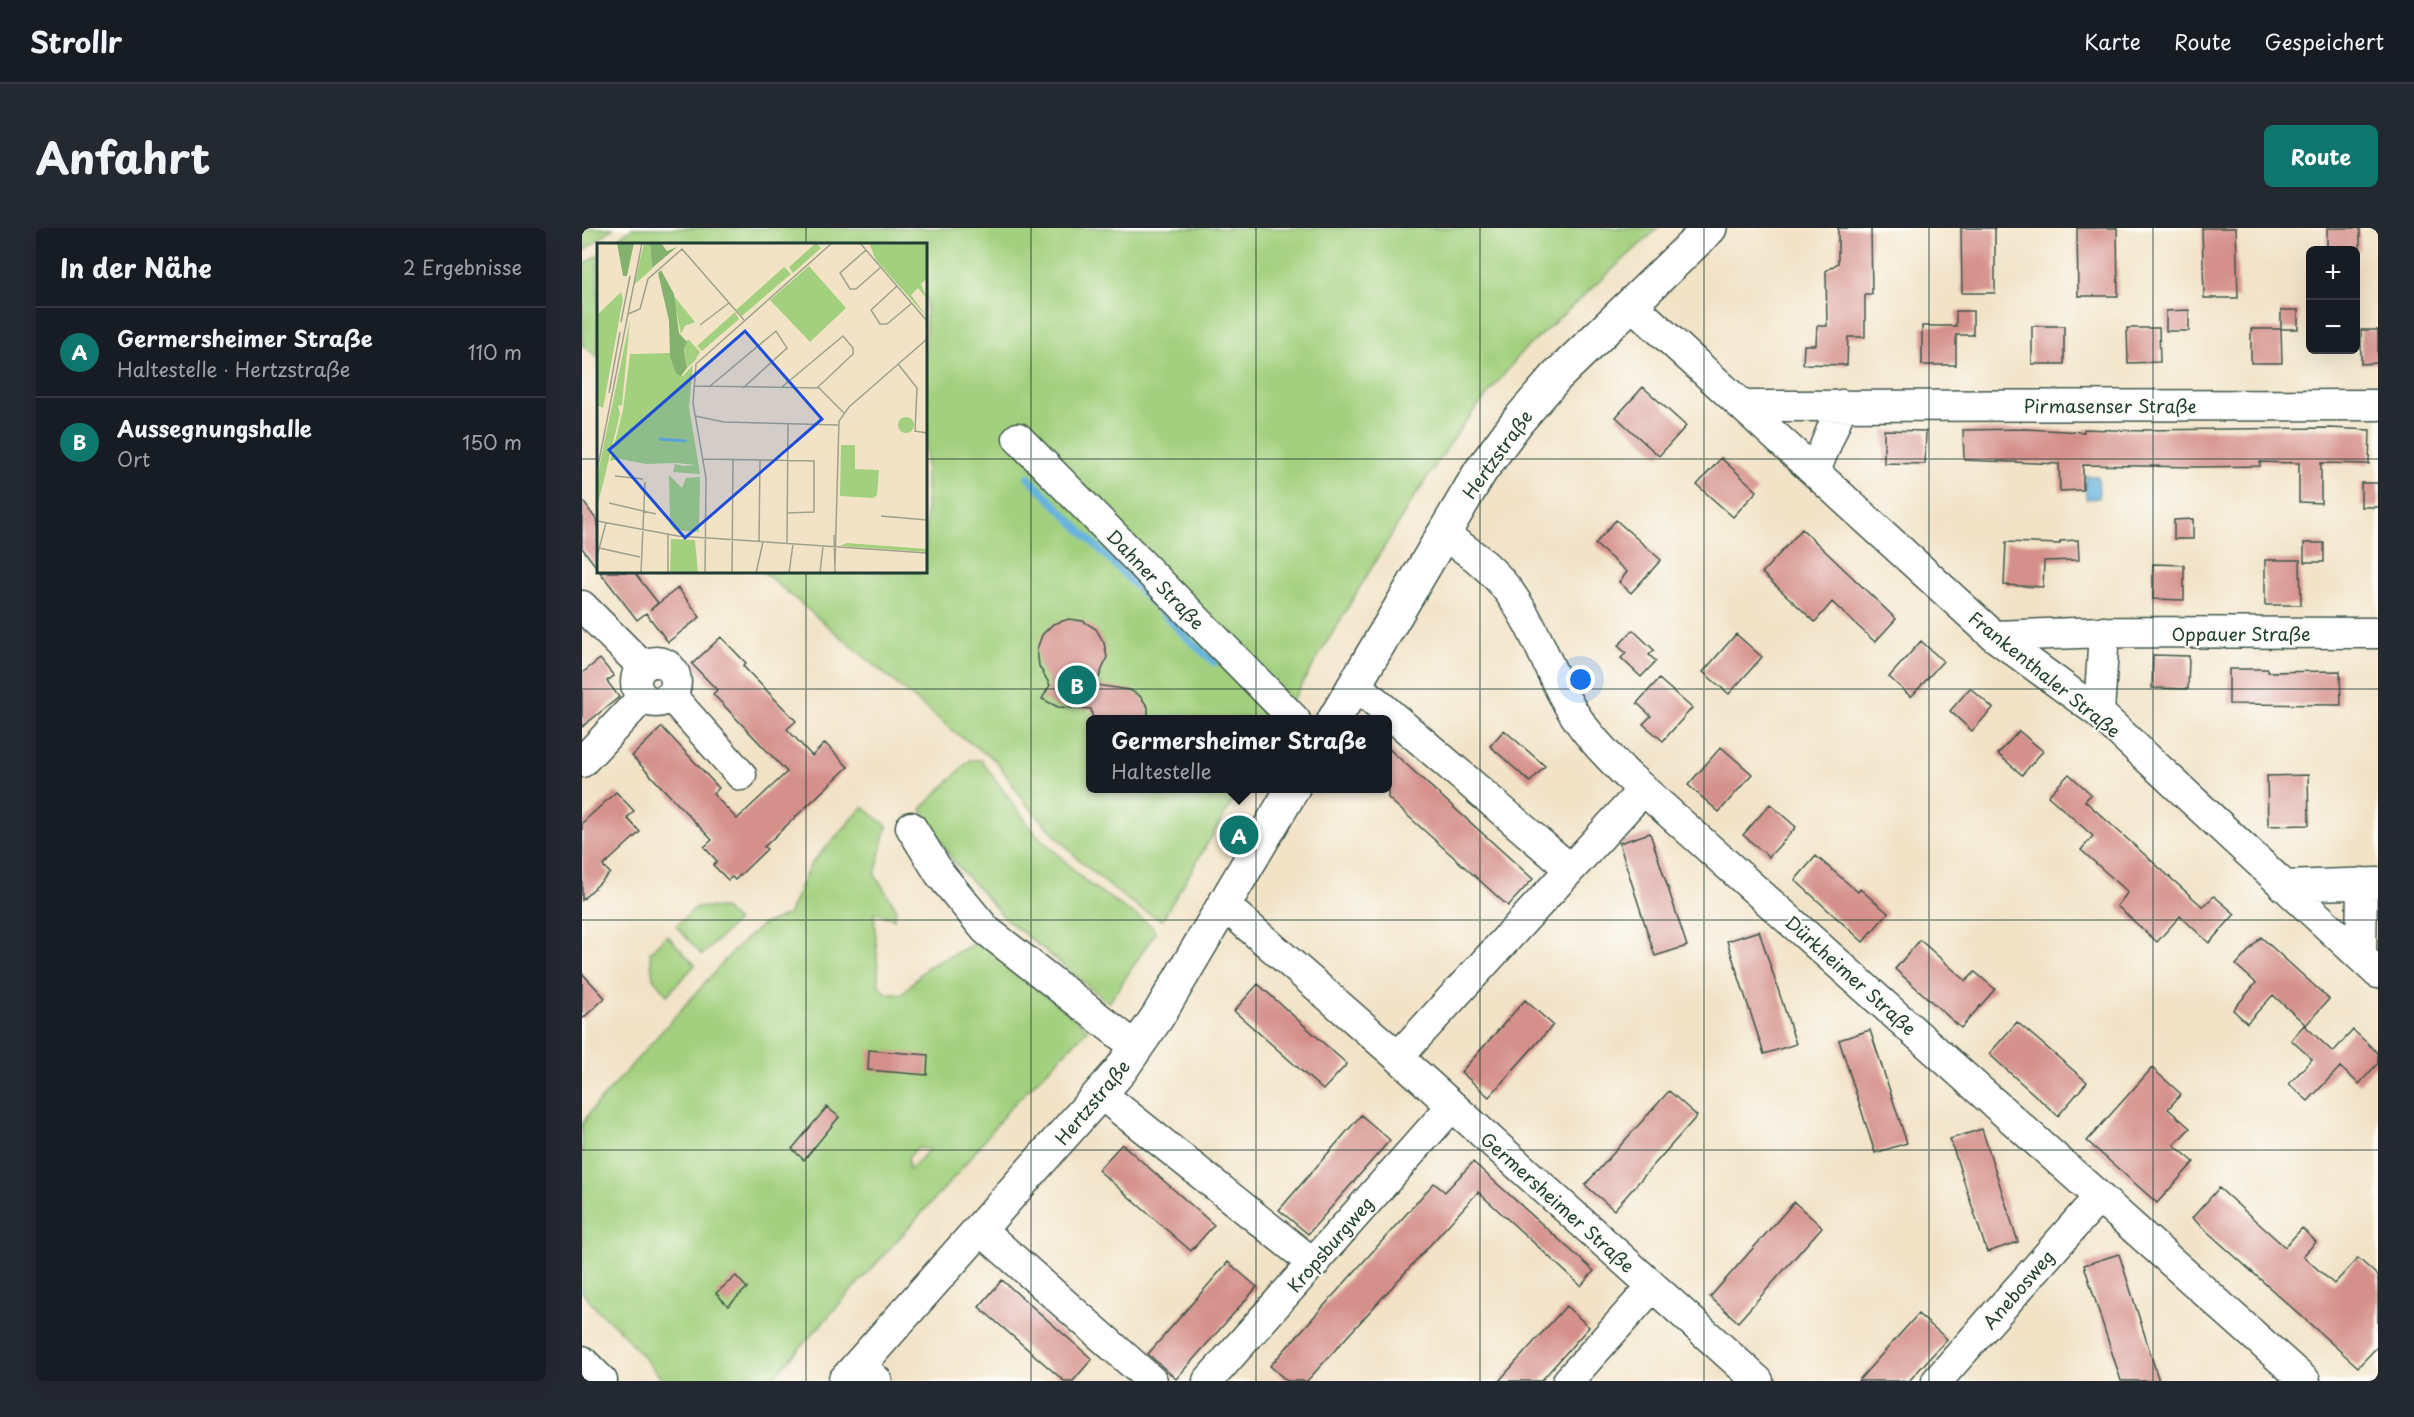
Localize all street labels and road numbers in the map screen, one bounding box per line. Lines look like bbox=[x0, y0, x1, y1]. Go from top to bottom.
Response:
street label: Pirmasenser Straße bbox=[2023, 392, 2197, 419]
street label: Hertzstraße bbox=[1456, 404, 1538, 504]
street label: Dahner Straße bbox=[1101, 523, 1211, 635]
street label: Frankenthaler Straße bbox=[1963, 604, 2127, 744]
street label: Oppauer Straße bbox=[2171, 620, 2311, 647]
street label: Dürkheimer Straße bbox=[1779, 909, 1923, 1041]
street label: Hertzstraße bbox=[1048, 1054, 1136, 1150]
street label: Germersheimer Straße bbox=[1475, 1125, 1641, 1279]
street label: Kropsburgweg bbox=[1281, 1190, 1379, 1298]
street label: Anebosweg bbox=[1976, 1243, 2060, 1335]

